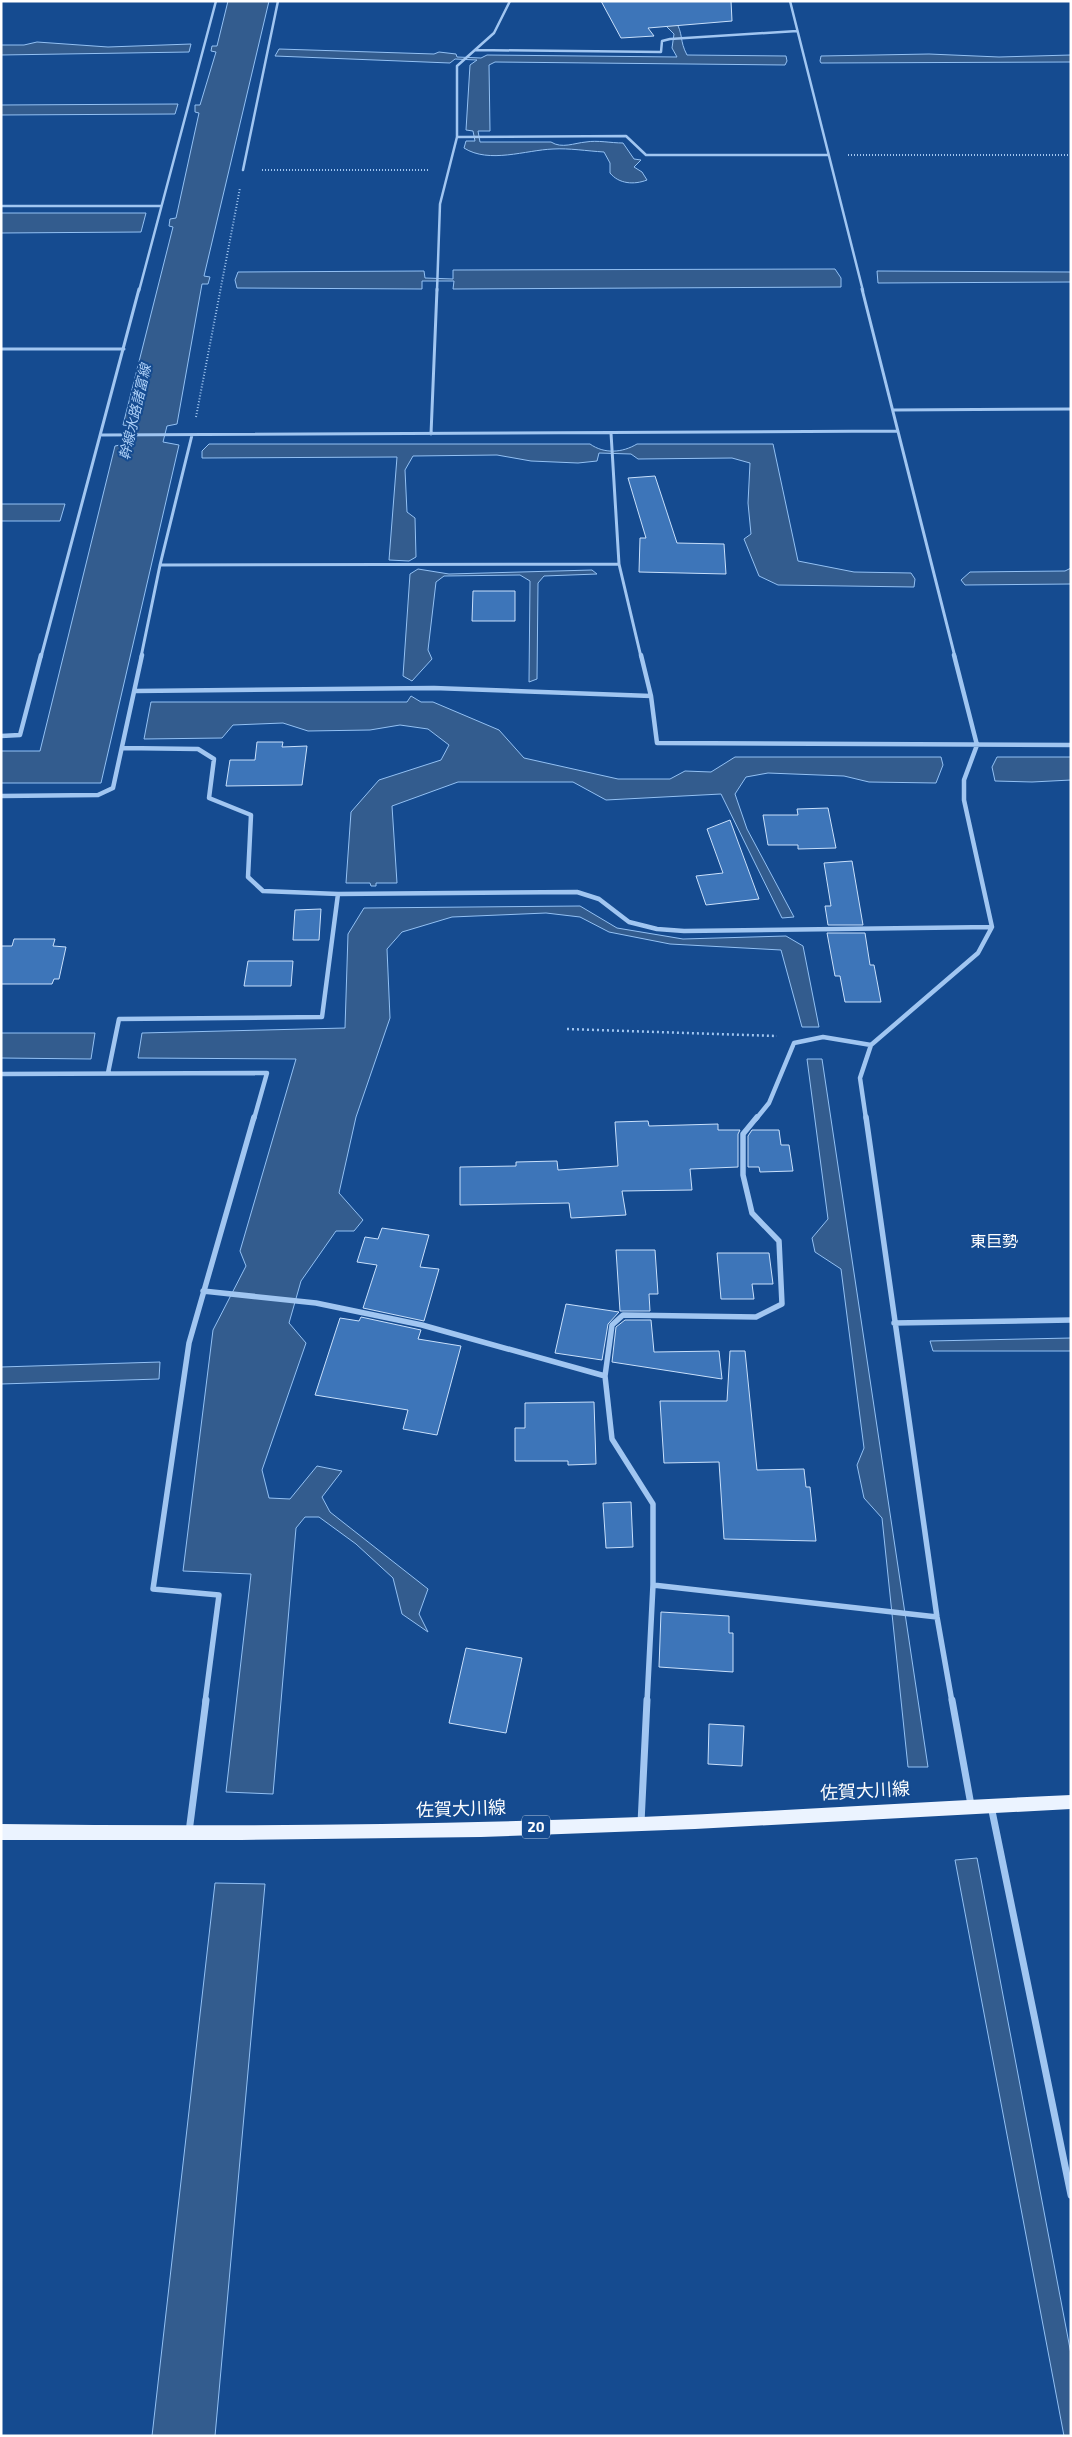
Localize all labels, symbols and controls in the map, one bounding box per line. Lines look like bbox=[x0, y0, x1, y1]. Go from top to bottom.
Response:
water label: 幹線水路諸富線 bbox=[115, 360, 154, 462]
district label: 東巨勢 bbox=[970, 1231, 1018, 1250]
street label: 佐賀大川線 bbox=[819, 1777, 910, 1803]
street label: 佐賀大川線 bbox=[416, 1795, 506, 1821]
road number: 20 bbox=[522, 1815, 550, 1838]

